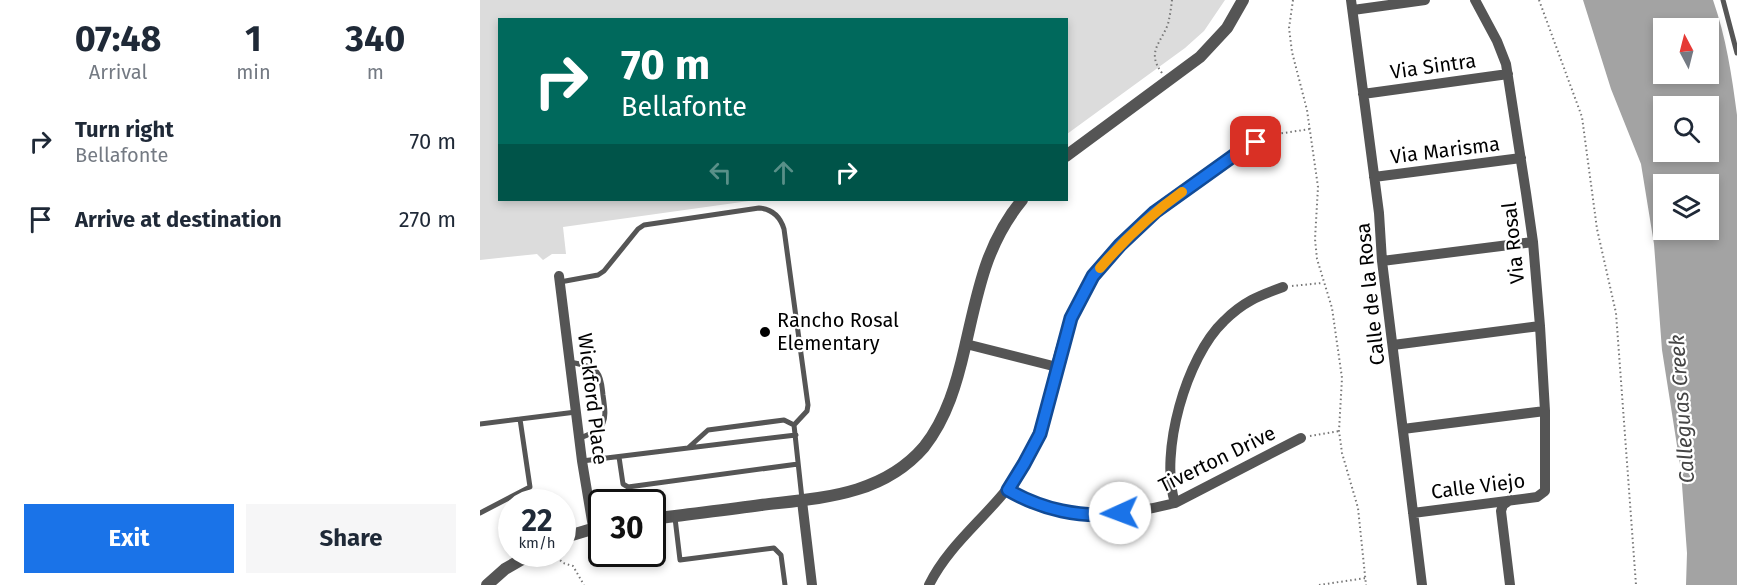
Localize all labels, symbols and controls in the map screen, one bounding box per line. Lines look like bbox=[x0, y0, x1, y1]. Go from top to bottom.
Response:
text: 07:48 bbox=[75, 17, 162, 61]
text: 1 bbox=[245, 17, 262, 61]
text: 340 bbox=[345, 17, 405, 61]
north arrow bbox=[1653, 18, 1719, 84]
map controls bbox=[1653, 18, 1719, 240]
text: 70 m bbox=[621, 40, 710, 90]
icon: right bbox=[522, 42, 600, 120]
street label: Via Sintra bbox=[1389, 48, 1477, 84]
text: Arrival bbox=[89, 60, 147, 84]
text: min bbox=[236, 60, 271, 84]
text: m bbox=[367, 60, 384, 84]
text: Bellafonte bbox=[621, 91, 747, 123]
button: search bbox=[1653, 96, 1719, 162]
text: Turn right bbox=[75, 116, 174, 143]
pin bbox=[1230, 116, 1281, 167]
icon: right bbox=[24, 125, 57, 158]
icon: arrive bbox=[1239, 125, 1272, 158]
text: 70 m bbox=[410, 128, 456, 155]
street label: Via Marisma bbox=[1389, 131, 1501, 169]
text: Bellafonte bbox=[75, 143, 168, 167]
icon: left bbox=[704, 156, 737, 189]
icon: ahead bbox=[767, 156, 800, 189]
icon: right bbox=[830, 156, 863, 189]
button: layers bbox=[1653, 174, 1719, 240]
street label: Via Rosal bbox=[1497, 201, 1529, 285]
icon: arrive bbox=[24, 203, 57, 236]
text: Arrive at destination bbox=[75, 206, 282, 233]
text: 270 m bbox=[399, 206, 456, 233]
street label: Calle de la Rosa bbox=[1351, 222, 1389, 366]
place label: Rancho Rosal Elementary bbox=[777, 308, 899, 355]
marker: Rancho Rosal Elementary bbox=[758, 325, 772, 339]
street label: Wickford Place bbox=[573, 332, 613, 466]
water label: Calleguas Creek bbox=[1664, 334, 1700, 484]
street label: Tiverton Drive bbox=[1155, 420, 1279, 498]
street label: Calle Viejo bbox=[1430, 468, 1526, 504]
position arrow bbox=[1088, 481, 1152, 545]
speed limit sign: 30 bbox=[588, 489, 666, 567]
text: 22 bbox=[521, 503, 553, 539]
button: Exit bbox=[24, 504, 234, 573]
button: Share bbox=[246, 504, 456, 573]
text: km/h bbox=[518, 534, 556, 552]

